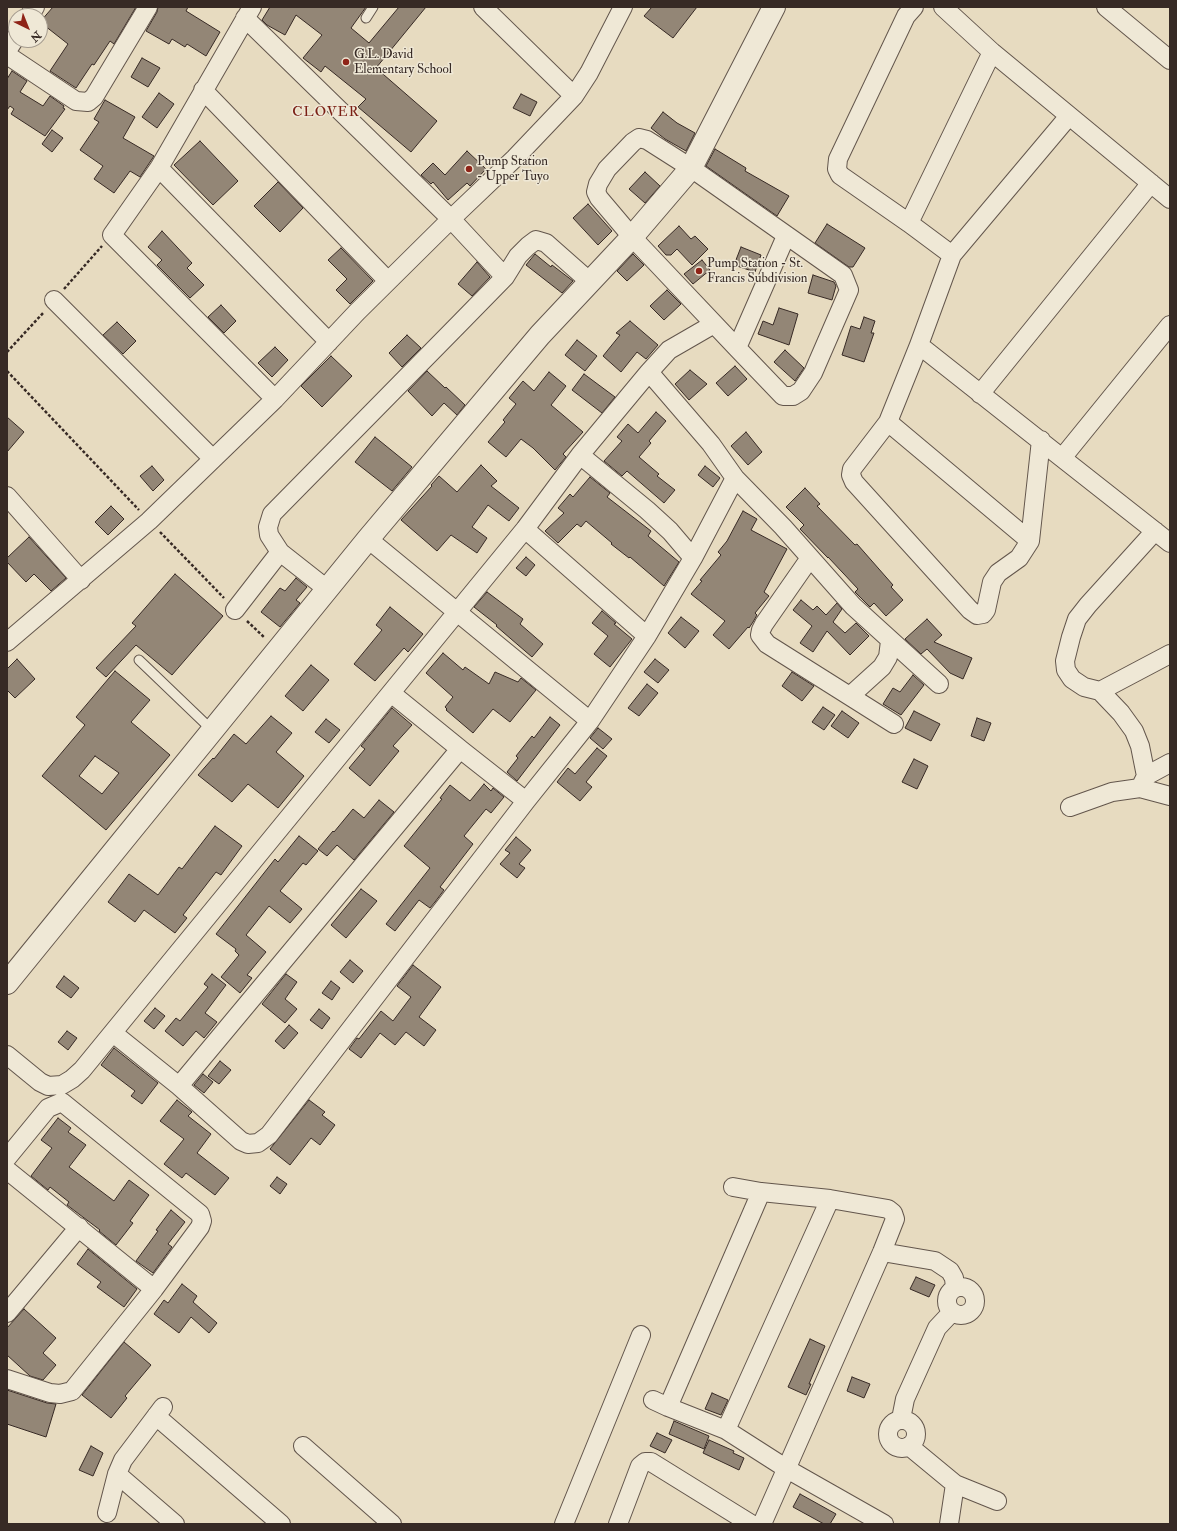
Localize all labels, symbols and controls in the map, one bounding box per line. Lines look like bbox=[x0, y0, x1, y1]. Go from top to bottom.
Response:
north arrow bbox=[8, 8, 48, 48]
text: N bbox=[28, 28, 44, 45]
place label: G.L. David Elementary School bbox=[354, 47, 452, 78]
marker: G.L. David Elementary School bbox=[341, 57, 351, 67]
district label: CLOVER bbox=[292, 105, 360, 121]
place label: Pump Station - Upper Tuyo bbox=[477, 154, 549, 185]
marker: Pump Station - Upper Tuyo bbox=[464, 164, 474, 174]
place label: Pump Station - St. Francis Subdivision bbox=[707, 256, 807, 287]
marker: Pump Station - St. Francis Subdivision bbox=[694, 266, 704, 276]

